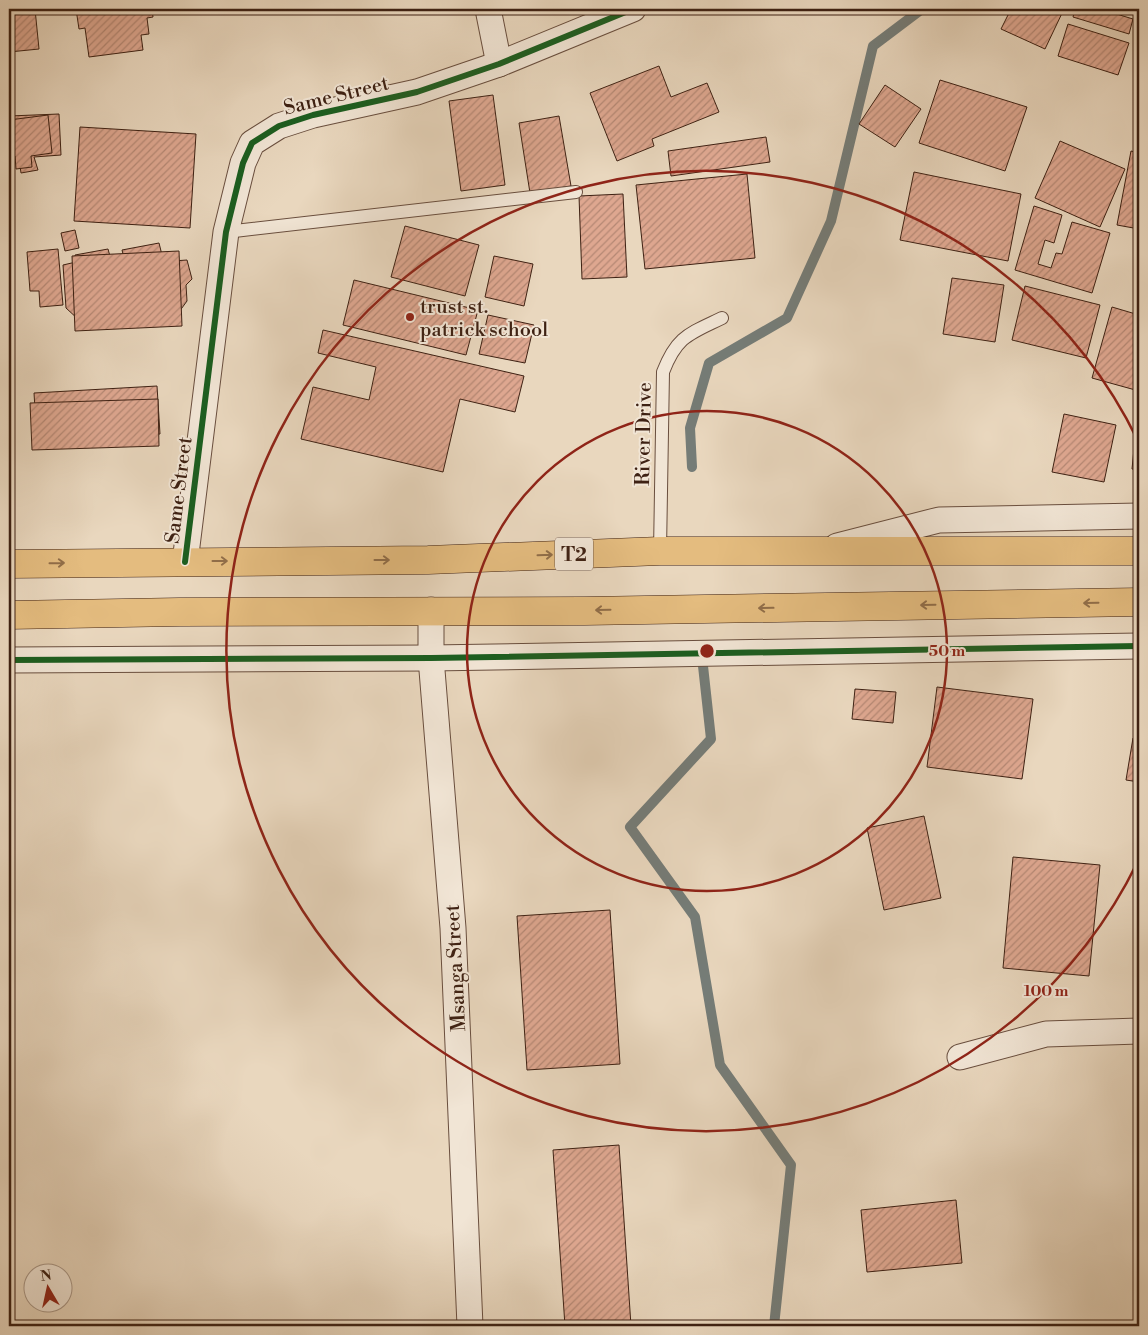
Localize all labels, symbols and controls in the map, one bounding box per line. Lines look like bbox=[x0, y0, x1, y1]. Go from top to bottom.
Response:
street label: Same Street bbox=[281, 71, 392, 122]
place label: trust st. patrick school bbox=[420, 295, 548, 343]
marker: trust st. patrick school bbox=[404, 311, 416, 323]
street label: River Drive bbox=[631, 382, 658, 486]
street label: Same Street bbox=[161, 435, 198, 545]
road number: T2 bbox=[555, 538, 593, 570]
one-way arrow bbox=[537, 551, 553, 560]
one-way arrow bbox=[374, 555, 390, 565]
one-way arrow bbox=[212, 557, 228, 566]
one-way arrow bbox=[49, 558, 65, 568]
one-way arrow bbox=[1083, 598, 1099, 608]
one-way arrow bbox=[920, 601, 936, 610]
one-way arrow bbox=[758, 603, 774, 613]
one-way arrow bbox=[595, 606, 611, 615]
centre of rings bbox=[698, 642, 716, 660]
text: 50 m bbox=[929, 642, 965, 661]
street label: Msanga Street bbox=[441, 904, 472, 1032]
text: 100 m bbox=[1024, 982, 1069, 1001]
north arrow bbox=[22, 1262, 72, 1312]
text: N bbox=[39, 1266, 53, 1286]

